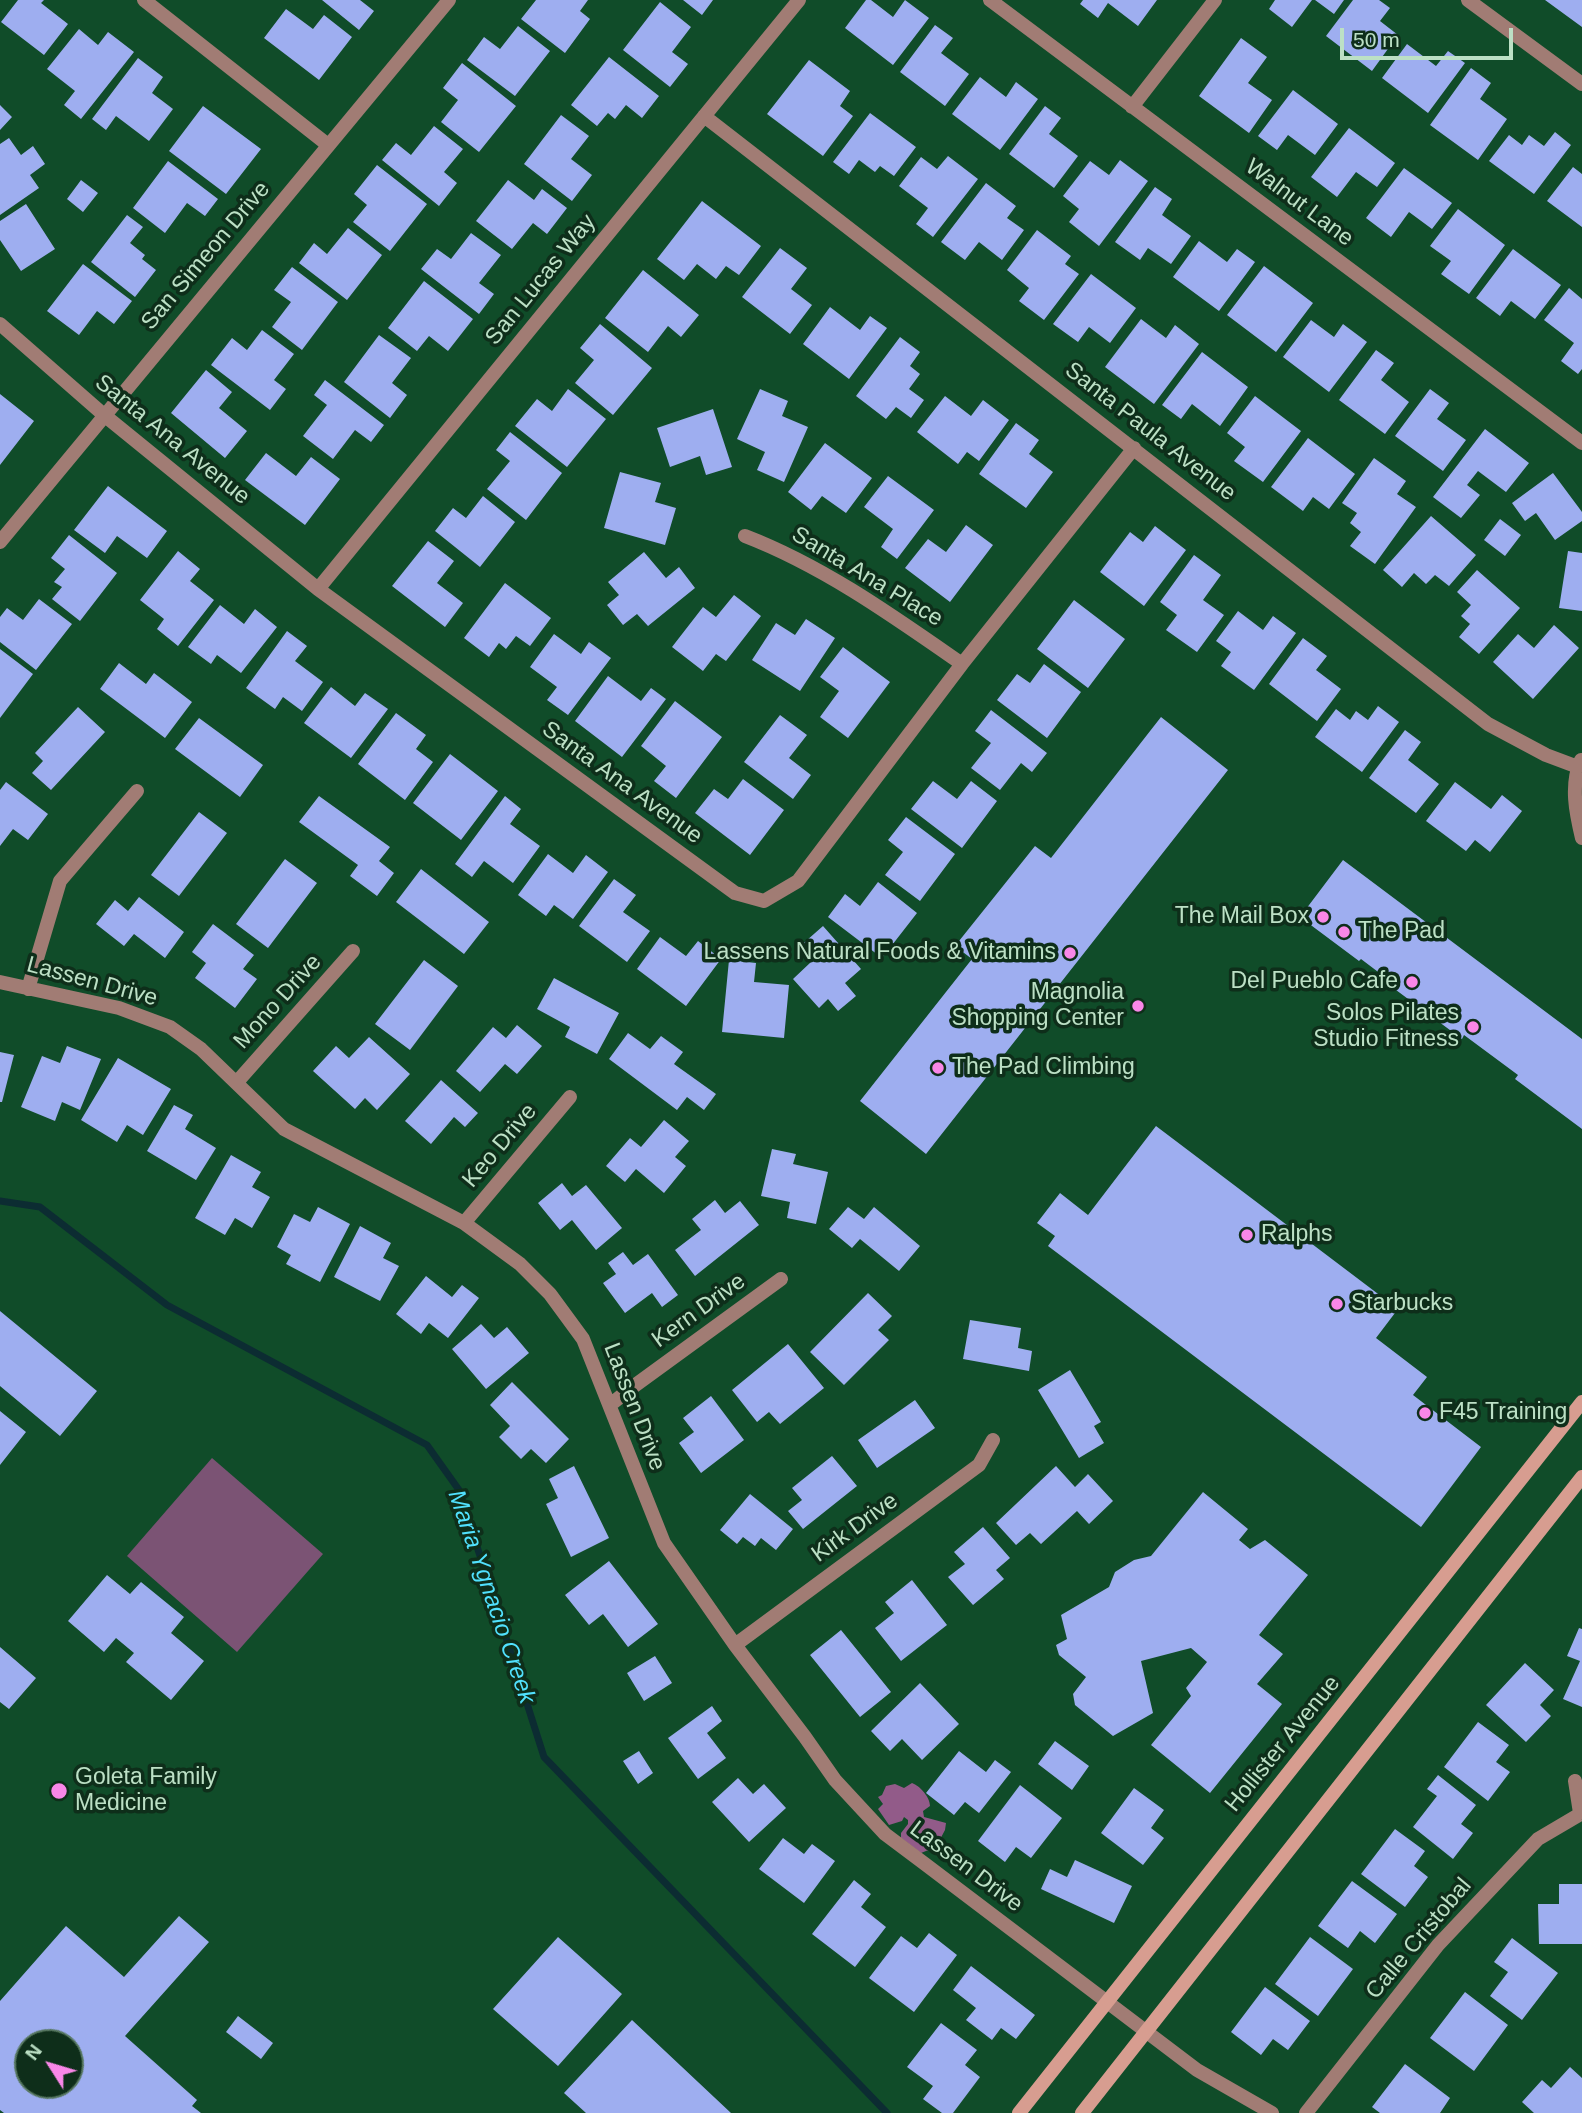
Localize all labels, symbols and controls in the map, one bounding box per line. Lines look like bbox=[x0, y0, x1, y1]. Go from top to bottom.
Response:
scale bar bbox=[1344, 14, 1517, 58]
text: 50 m bbox=[1353, 28, 1400, 51]
street label: Walnut Lane bbox=[1239, 153, 1359, 253]
street label: San Simeon Drive bbox=[136, 176, 276, 336]
street label: San Lucas Way bbox=[480, 209, 602, 351]
street label: Santa Paula Avenue bbox=[1059, 357, 1241, 507]
street label: Santa Ana Avenue bbox=[89, 369, 255, 511]
street label: Santa Ana Place bbox=[786, 521, 948, 633]
street label: Santa Ana Avenue bbox=[536, 716, 708, 850]
place label: The Mail Box bbox=[1175, 903, 1309, 931]
marker: The Mail Box bbox=[1315, 909, 1331, 925]
place label: The Pad bbox=[1358, 918, 1445, 946]
marker: The Pad bbox=[1336, 924, 1352, 940]
place label: Lassens Natural Foods & Vitamins bbox=[704, 939, 1056, 967]
marker: Lassens Natural Foods & Vitamins bbox=[1062, 945, 1078, 961]
street label: Mono Drive bbox=[228, 949, 328, 1055]
street label: Lassen Drive bbox=[24, 951, 160, 1013]
place label: Del Pueblo Cafe bbox=[1231, 968, 1398, 996]
marker: Del Pueblo Cafe bbox=[1404, 974, 1420, 990]
place label: Magnolia Shopping Center bbox=[951, 979, 1124, 1033]
marker: Magnolia Shopping Center bbox=[1130, 998, 1146, 1014]
place label: Solos Pilates Studio Fitness bbox=[1313, 1000, 1459, 1054]
marker: Solos Pilates Studio Fitness bbox=[1465, 1019, 1481, 1035]
place label: The Pad Climbing bbox=[952, 1054, 1135, 1082]
marker: The Pad Climbing bbox=[930, 1060, 946, 1076]
street label: Keo Drive bbox=[457, 1098, 543, 1194]
place label: Ralphs bbox=[1261, 1221, 1333, 1249]
marker: Ralphs bbox=[1239, 1227, 1255, 1243]
street label: Kern Drive bbox=[647, 1268, 751, 1354]
place label: Starbucks bbox=[1351, 1290, 1453, 1318]
marker: Starbucks bbox=[1329, 1296, 1345, 1312]
street label: Lassen Drive bbox=[597, 1339, 671, 1475]
place label: F45 Training bbox=[1439, 1399, 1567, 1427]
marker: F45 Training bbox=[1417, 1405, 1433, 1421]
water label: Maria Ygnacio Creek bbox=[441, 1486, 541, 1708]
street label: Kirk Drive bbox=[807, 1488, 903, 1568]
street label: Hollister Avenue bbox=[1220, 1670, 1346, 1818]
place label: Goleta Family Medicine bbox=[75, 1764, 217, 1818]
marker: Goleta Family Medicine bbox=[49, 1781, 69, 1801]
street label: Lassen Drive bbox=[904, 1816, 1028, 1918]
street label: Calle Cristobal bbox=[1360, 1873, 1478, 2005]
north arrow bbox=[14, 2029, 84, 2099]
text: N bbox=[21, 2040, 46, 2064]

